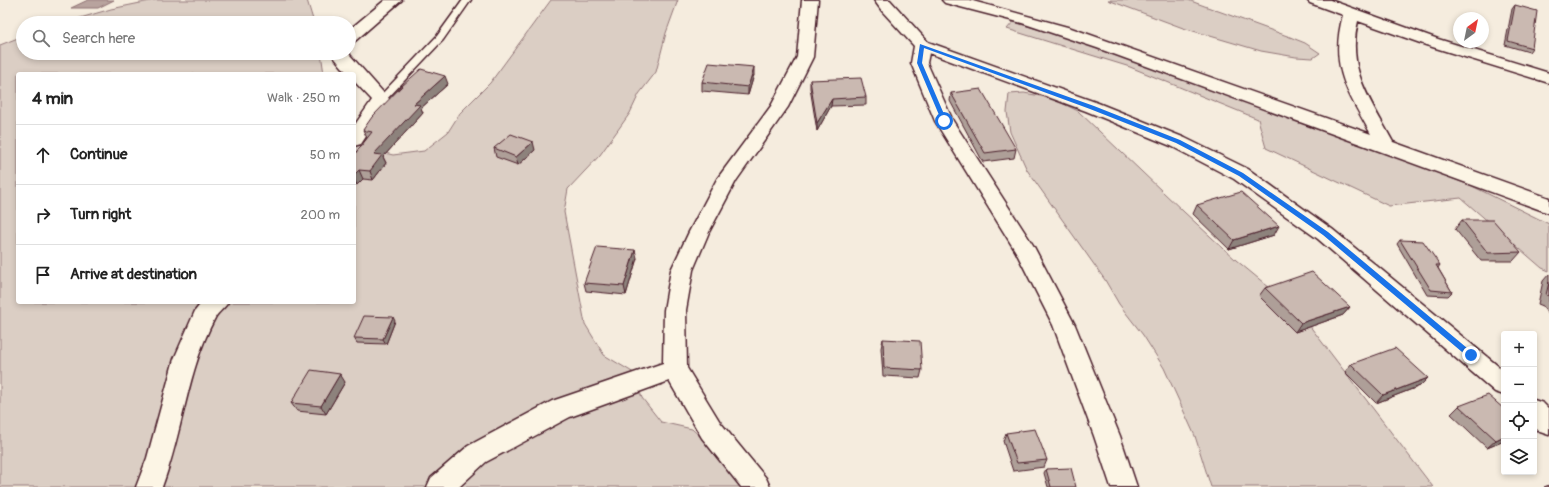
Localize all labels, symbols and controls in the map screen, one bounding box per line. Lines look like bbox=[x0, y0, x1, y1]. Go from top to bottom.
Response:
north arrow bbox=[1453, 12, 1489, 48]
search box bbox=[16, 16, 356, 60]
icon: search bbox=[30, 27, 52, 49]
text: Search here bbox=[62, 29, 135, 48]
text: 4 min bbox=[32, 88, 73, 109]
text: Walk · 250 m bbox=[267, 90, 340, 106]
route start bbox=[935, 112, 953, 130]
icon: ahead bbox=[32, 144, 54, 166]
text: Continue bbox=[70, 145, 128, 164]
text: 50 m bbox=[310, 147, 340, 163]
icon: right bbox=[32, 204, 54, 226]
text: Turn right bbox=[70, 205, 131, 224]
text: 200 m bbox=[301, 207, 340, 223]
icon: arrive bbox=[32, 264, 54, 286]
text: Arrive at destination bbox=[70, 265, 197, 284]
map controls bbox=[1501, 331, 1537, 475]
button: + bbox=[1501, 331, 1537, 367]
route end bbox=[1462, 346, 1480, 364]
button: − bbox=[1501, 367, 1537, 403]
button: locate bbox=[1501, 403, 1537, 439]
button: layers bbox=[1501, 439, 1537, 475]

